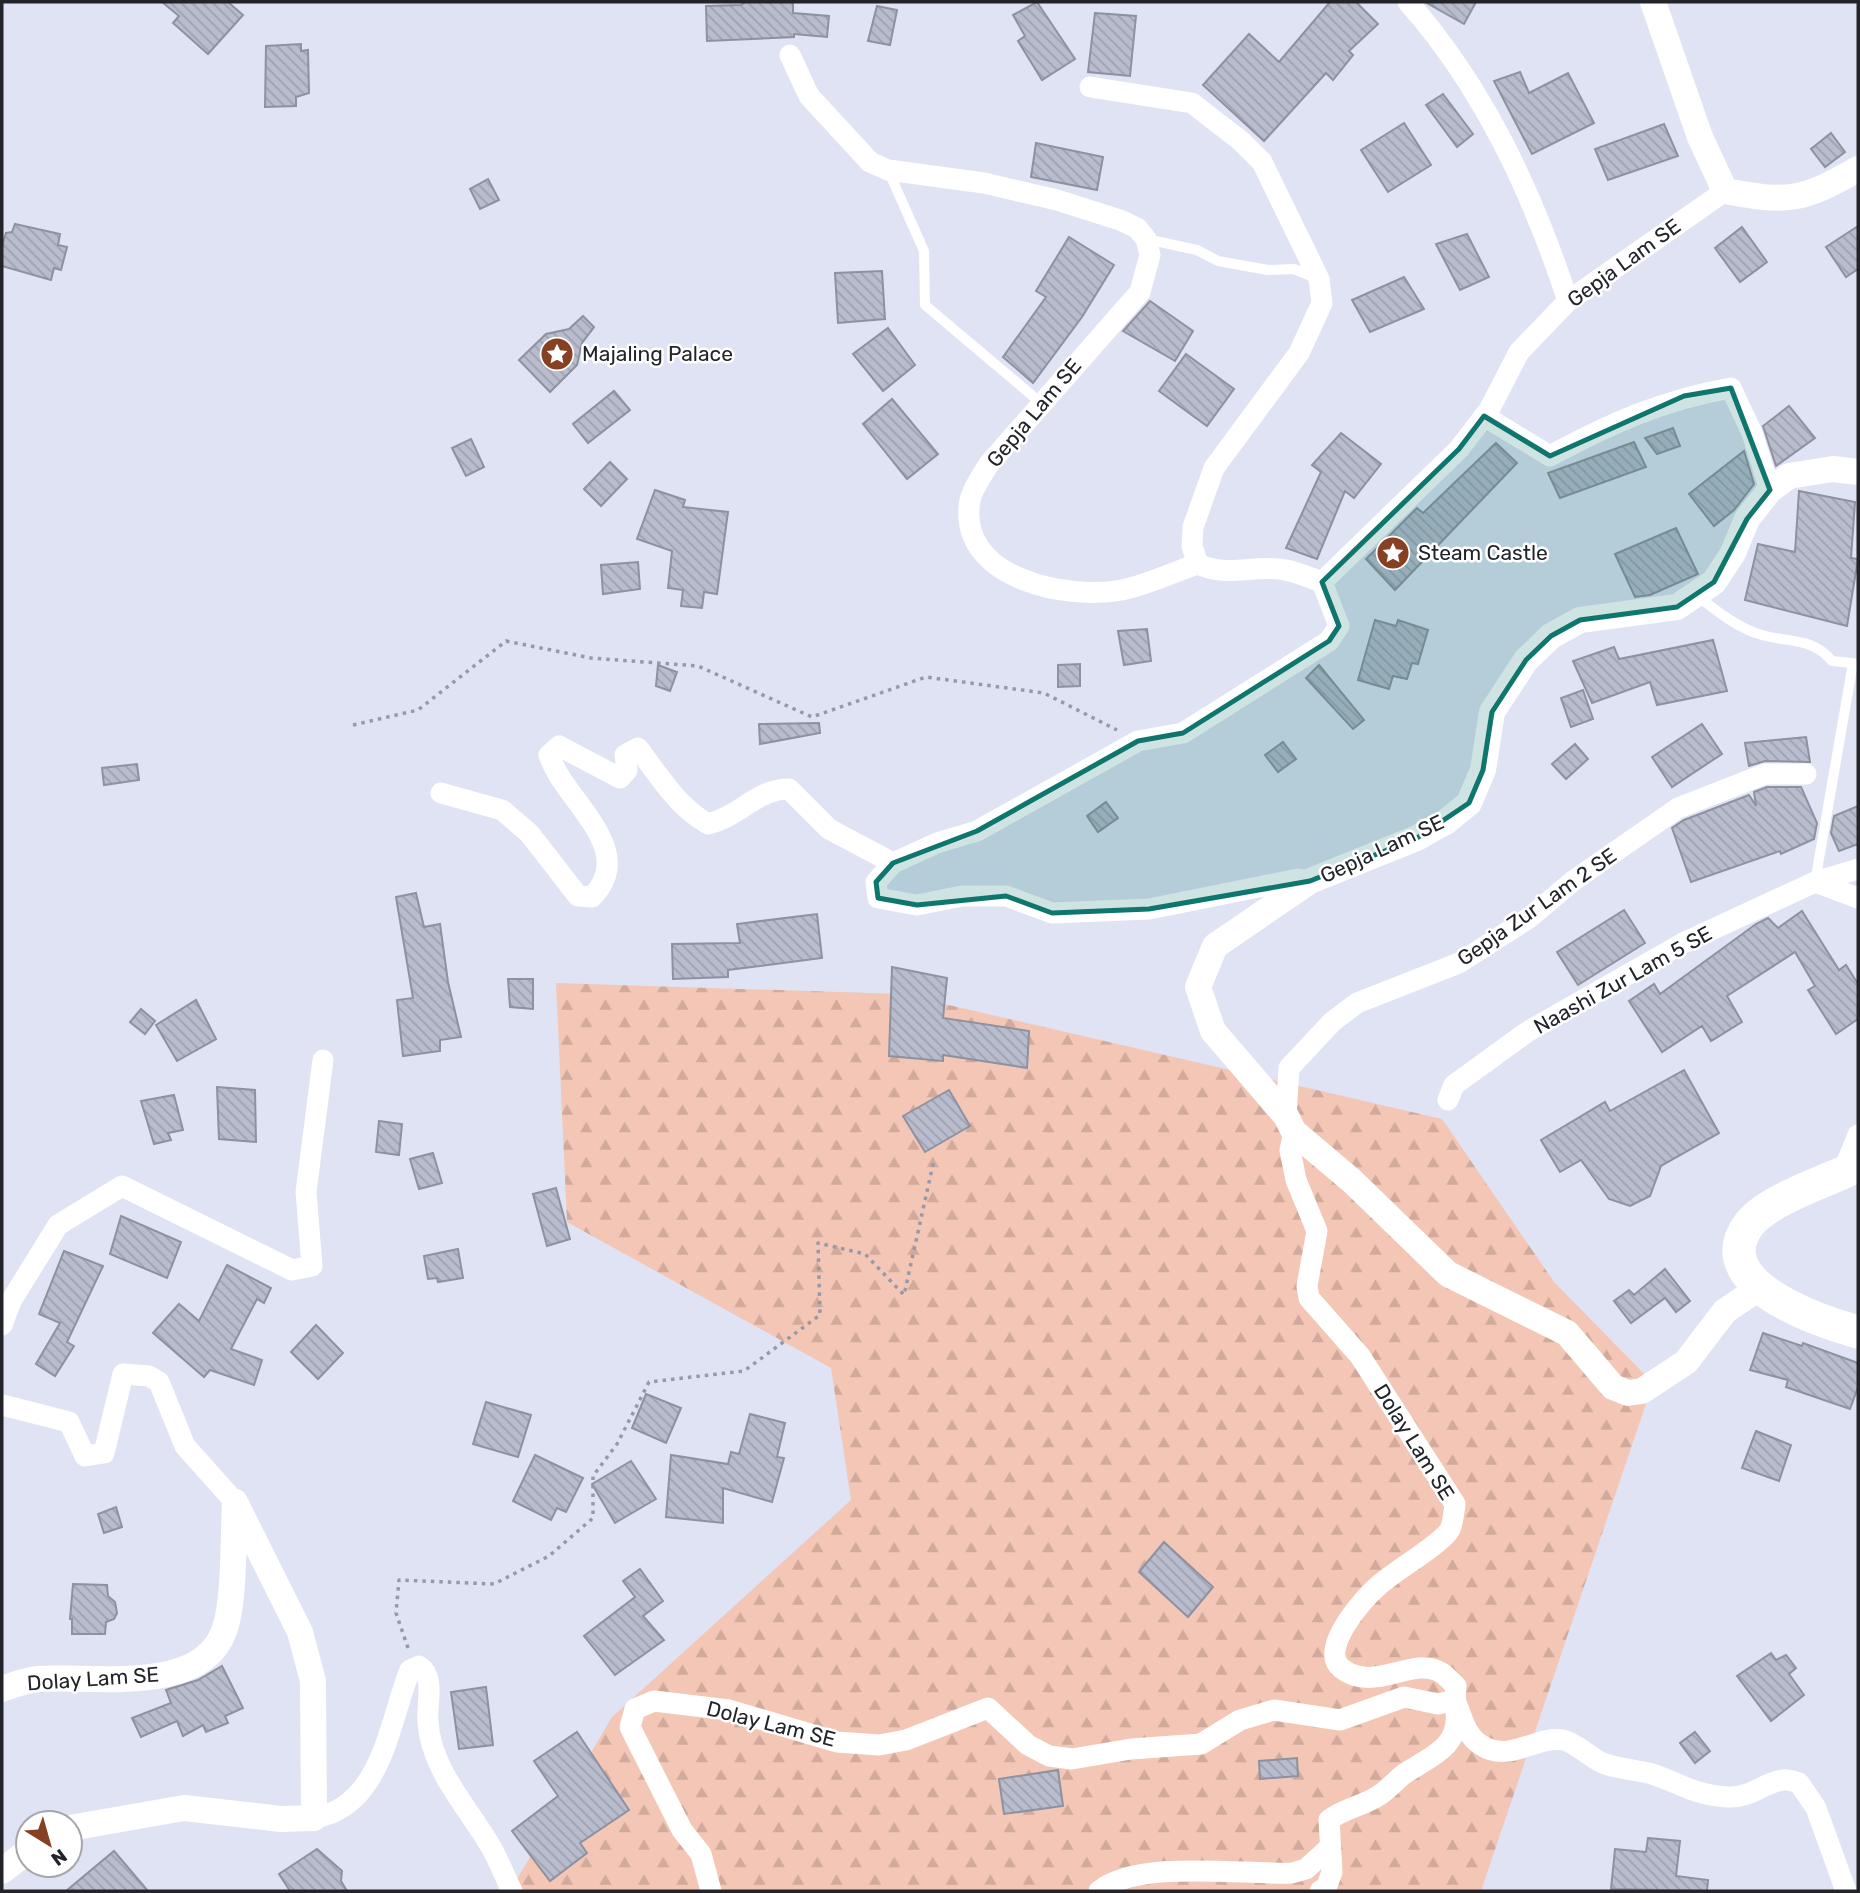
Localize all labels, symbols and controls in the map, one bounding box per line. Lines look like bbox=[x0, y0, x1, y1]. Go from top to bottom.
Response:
street label: Gepja Lam SE bbox=[1562, 213, 1685, 312]
place icon: Majaling Palace bbox=[538, 335, 576, 373]
place label: Majaling Palace bbox=[582, 341, 733, 366]
street label: Gepja Lam SE bbox=[981, 353, 1086, 472]
place icon: Steam Castle bbox=[1374, 534, 1412, 572]
place label: Steam Castle bbox=[1418, 540, 1548, 565]
street label: Gepja Lam SE bbox=[1316, 809, 1448, 888]
street label: Gepja Zur Lam 2 SE bbox=[1452, 842, 1621, 971]
street label: Naashi Zur Lam 5 SE bbox=[1529, 920, 1716, 1039]
street label: Dolay Lam SE bbox=[1369, 1379, 1460, 1504]
street label: Dolay Lam SE bbox=[26, 1661, 160, 1696]
street label: Dolay Lam SE bbox=[704, 1695, 838, 1752]
north arrow bbox=[14, 1809, 84, 1879]
text: N bbox=[47, 1844, 71, 1870]

